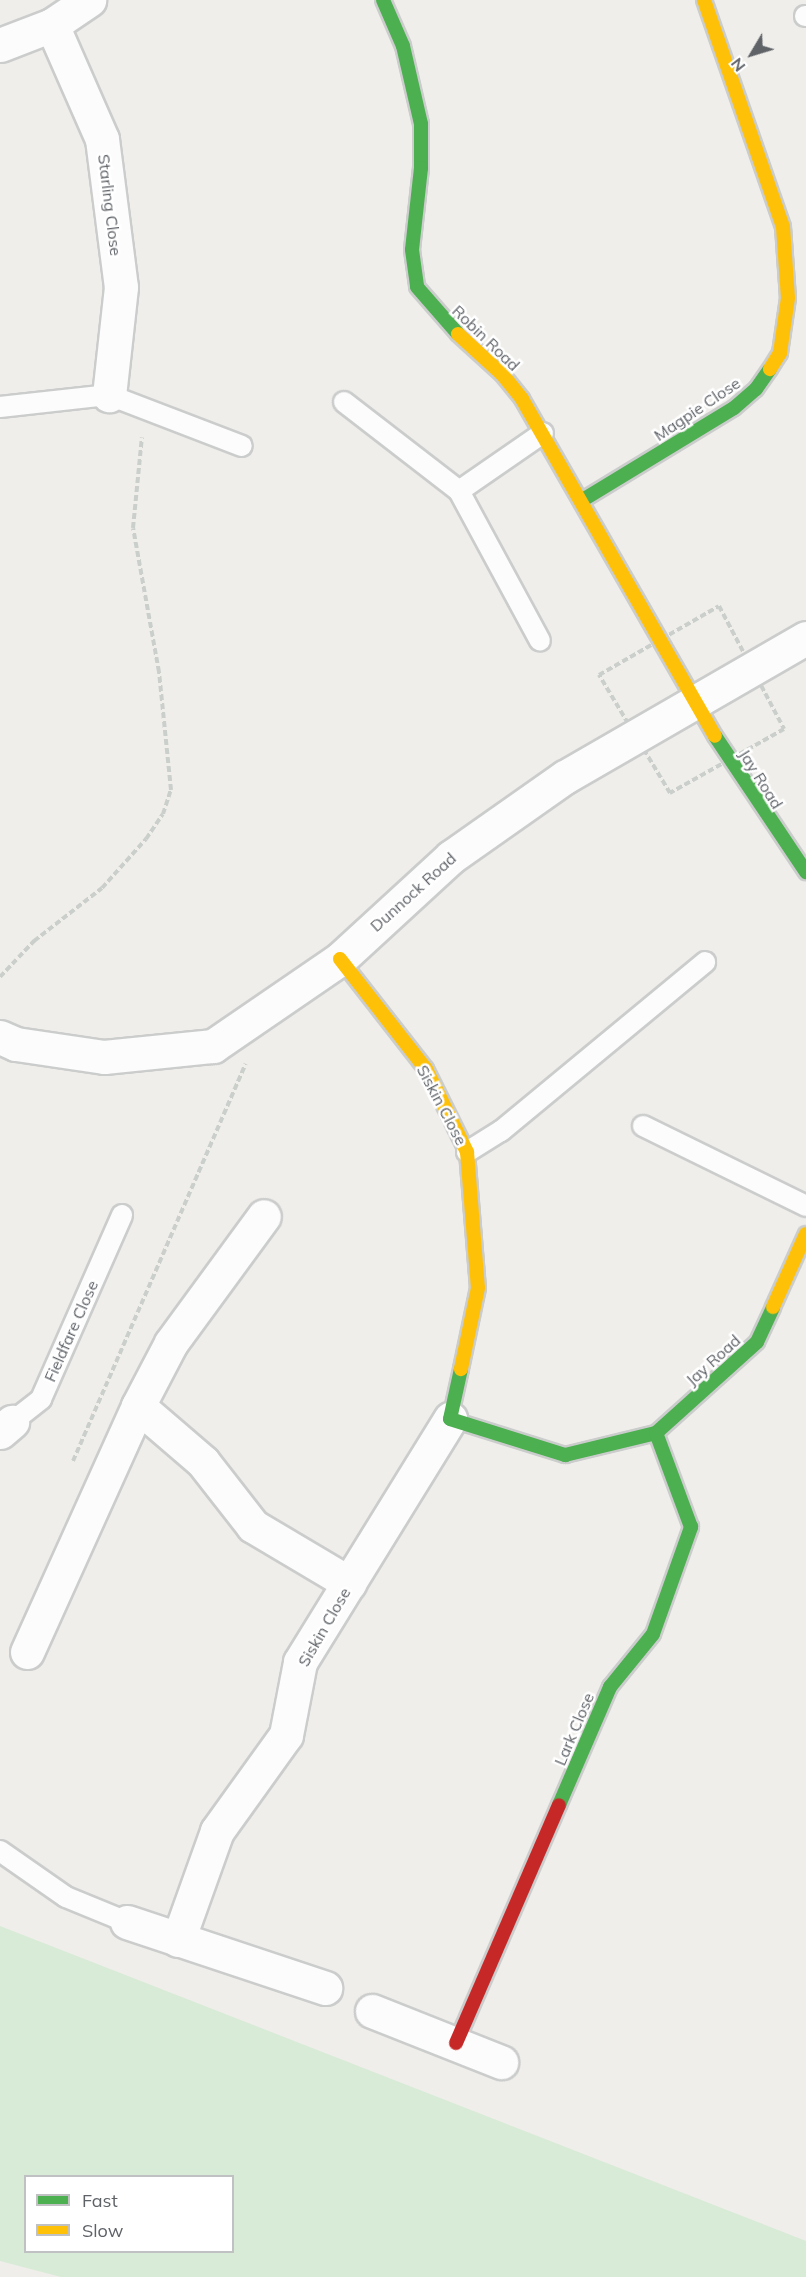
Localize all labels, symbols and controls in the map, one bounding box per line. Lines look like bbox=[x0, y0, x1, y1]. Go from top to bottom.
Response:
north arrow bbox=[722, 24, 782, 84]
text: N bbox=[726, 54, 749, 76]
street label: Starling Close bbox=[94, 153, 126, 257]
street label: Robin Road bbox=[448, 301, 524, 375]
street label: Magpie Close bbox=[650, 373, 744, 445]
street label: Jay Road bbox=[735, 746, 787, 812]
street label: Dunnock Road bbox=[366, 849, 460, 935]
street label: Siskin Close bbox=[413, 1062, 471, 1148]
street label: Fieldfare Close bbox=[40, 1277, 102, 1385]
street label: Jay Road bbox=[682, 1331, 744, 1389]
street label: Siskin Close bbox=[294, 1584, 354, 1670]
street label: Lark Close bbox=[550, 1690, 598, 1768]
legend bbox=[24, 2175, 234, 2253]
text: Fast bbox=[82, 2189, 118, 2212]
text: Slow bbox=[82, 2219, 123, 2242]

